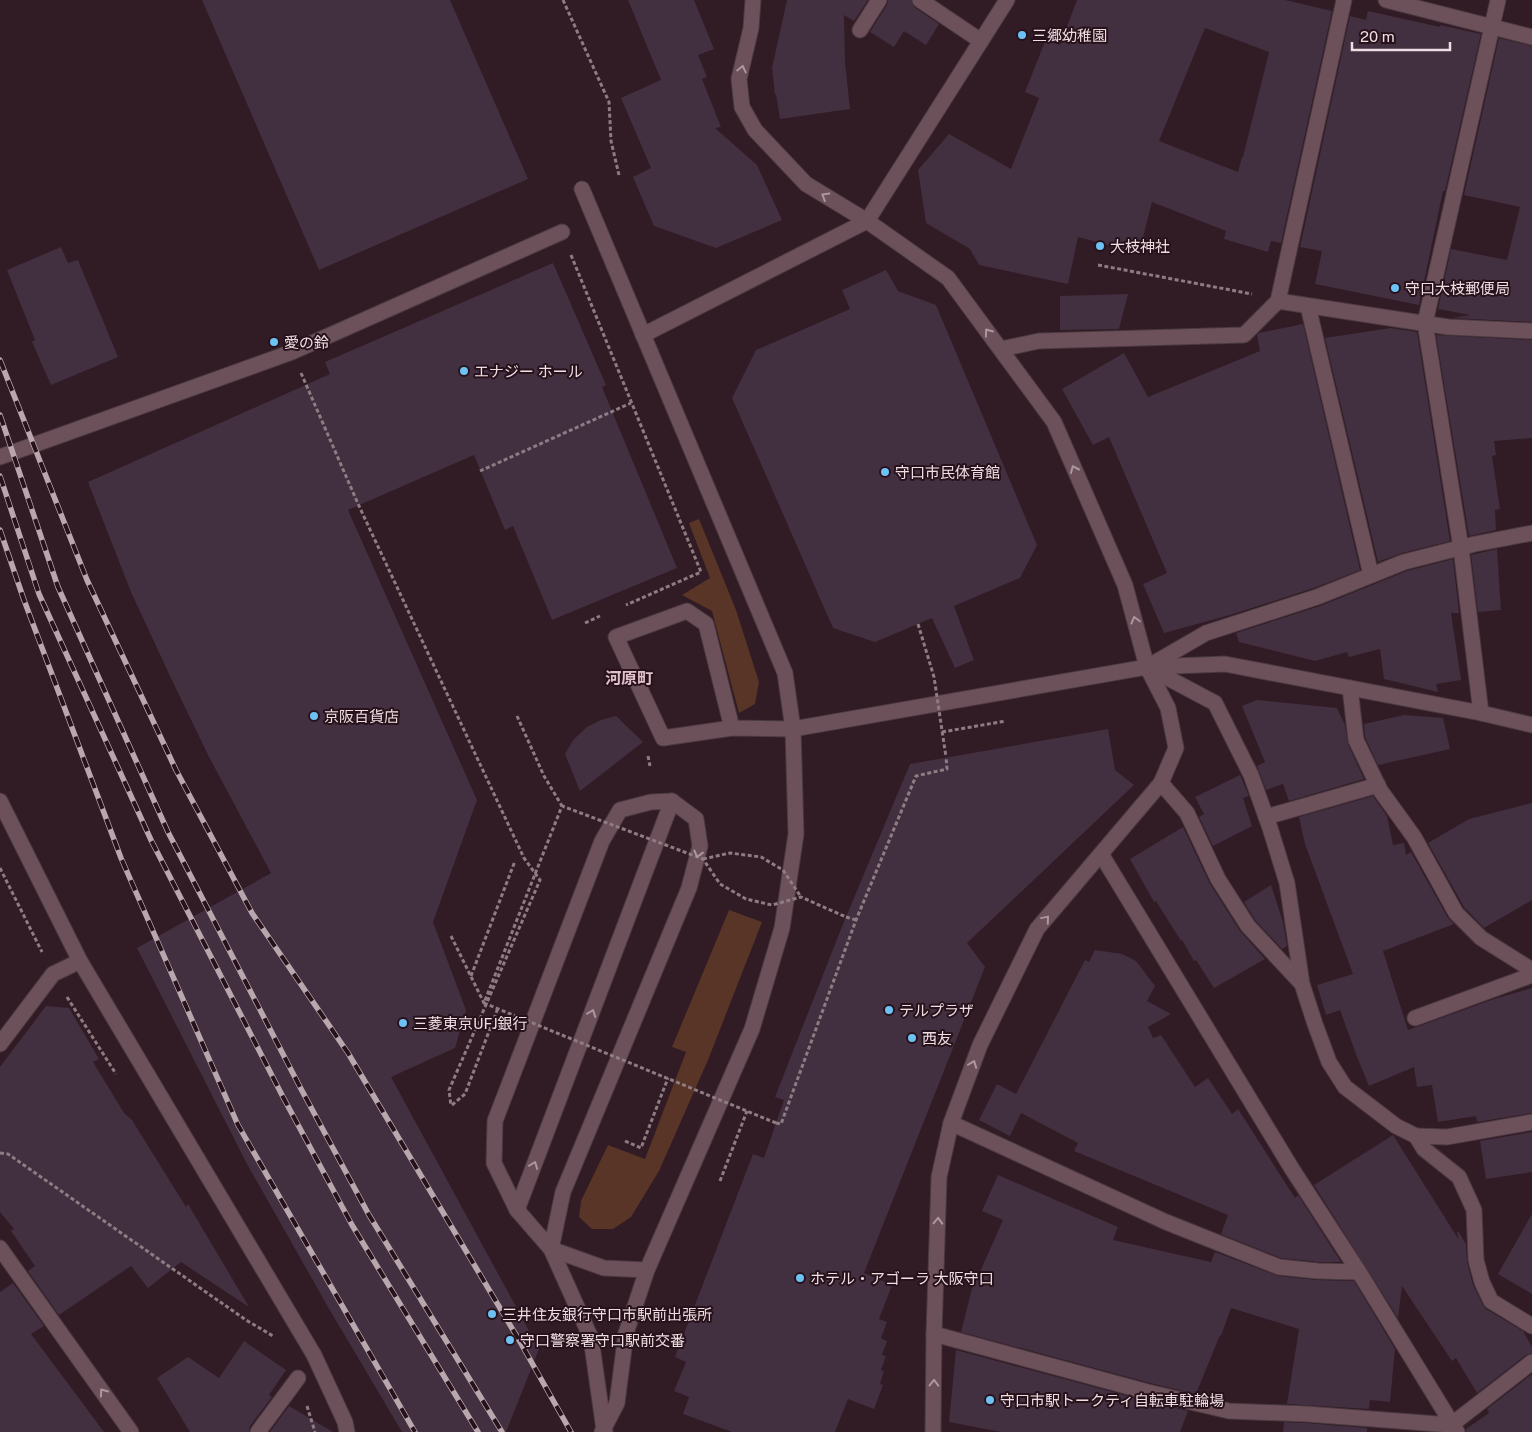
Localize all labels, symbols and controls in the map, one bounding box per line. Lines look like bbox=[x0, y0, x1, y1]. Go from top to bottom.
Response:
scale bar bbox=[1352, 20, 1450, 52]
place label: 三郷幼稚園 bbox=[1032, 27, 1107, 44]
text: 20 m bbox=[1360, 28, 1395, 45]
marker: 三郷幼稚園 bbox=[1016, 29, 1028, 41]
one-way arrow bbox=[736, 64, 746, 73]
one-way arrow bbox=[822, 192, 831, 202]
place label: 大枝神社 bbox=[1110, 238, 1170, 255]
marker: 大枝神社 bbox=[1094, 240, 1106, 252]
place label: 守口大枝郵便局 bbox=[1405, 280, 1510, 297]
marker: 守口大枝郵便局 bbox=[1389, 282, 1401, 294]
one-way arrow bbox=[985, 328, 994, 338]
place label: 愛の鈴 bbox=[284, 334, 329, 351]
marker: 愛の鈴 bbox=[268, 336, 280, 348]
place label: エナジー ホール bbox=[474, 363, 583, 380]
marker: エナジー ホール bbox=[458, 365, 470, 377]
place label: 守口市民体育館 bbox=[895, 464, 1000, 481]
one-way arrow bbox=[1070, 465, 1081, 474]
marker: 守口市民体育館 bbox=[879, 466, 891, 478]
one-way arrow bbox=[1130, 616, 1140, 624]
district label: 河原町 bbox=[605, 669, 653, 688]
place label: 京阪百貨店 bbox=[324, 708, 399, 725]
marker: 京阪百貨店 bbox=[308, 710, 320, 722]
one-way arrow bbox=[693, 850, 704, 859]
one-way arrow bbox=[1040, 916, 1049, 925]
place label: テルプラザ bbox=[899, 1002, 974, 1019]
marker: テルプラザ bbox=[883, 1004, 895, 1016]
one-way arrow bbox=[586, 1009, 596, 1017]
place label: 三菱東京UFJ銀行 bbox=[413, 1015, 528, 1032]
marker: 三菱東京UFJ銀行 bbox=[397, 1017, 409, 1029]
place label: 西友 bbox=[922, 1030, 952, 1047]
marker: 西友 bbox=[906, 1032, 918, 1044]
one-way arrow bbox=[967, 1060, 977, 1069]
one-way arrow bbox=[528, 1161, 538, 1169]
one-way arrow bbox=[932, 1217, 943, 1225]
place label: ホテル・アゴーラ 大阪守口 bbox=[810, 1270, 994, 1287]
marker: ホテル・アゴーラ 大阪守口 bbox=[794, 1272, 806, 1284]
place label: 三井住友銀行守口市駅前出張所 bbox=[502, 1306, 712, 1323]
marker: 三井住友銀行守口市駅前出張所 bbox=[486, 1308, 498, 1320]
place label: 守口警察署守口駅前交番 bbox=[520, 1332, 685, 1349]
marker: 守口警察署守口駅前交番 bbox=[504, 1334, 516, 1346]
one-way arrow bbox=[929, 1379, 939, 1387]
one-way arrow bbox=[100, 1388, 109, 1398]
place label: 守口市駅トークティ自転車駐輪場 bbox=[1000, 1392, 1224, 1409]
marker: 守口市駅トークティ自転車駐輪場 bbox=[984, 1394, 996, 1406]

